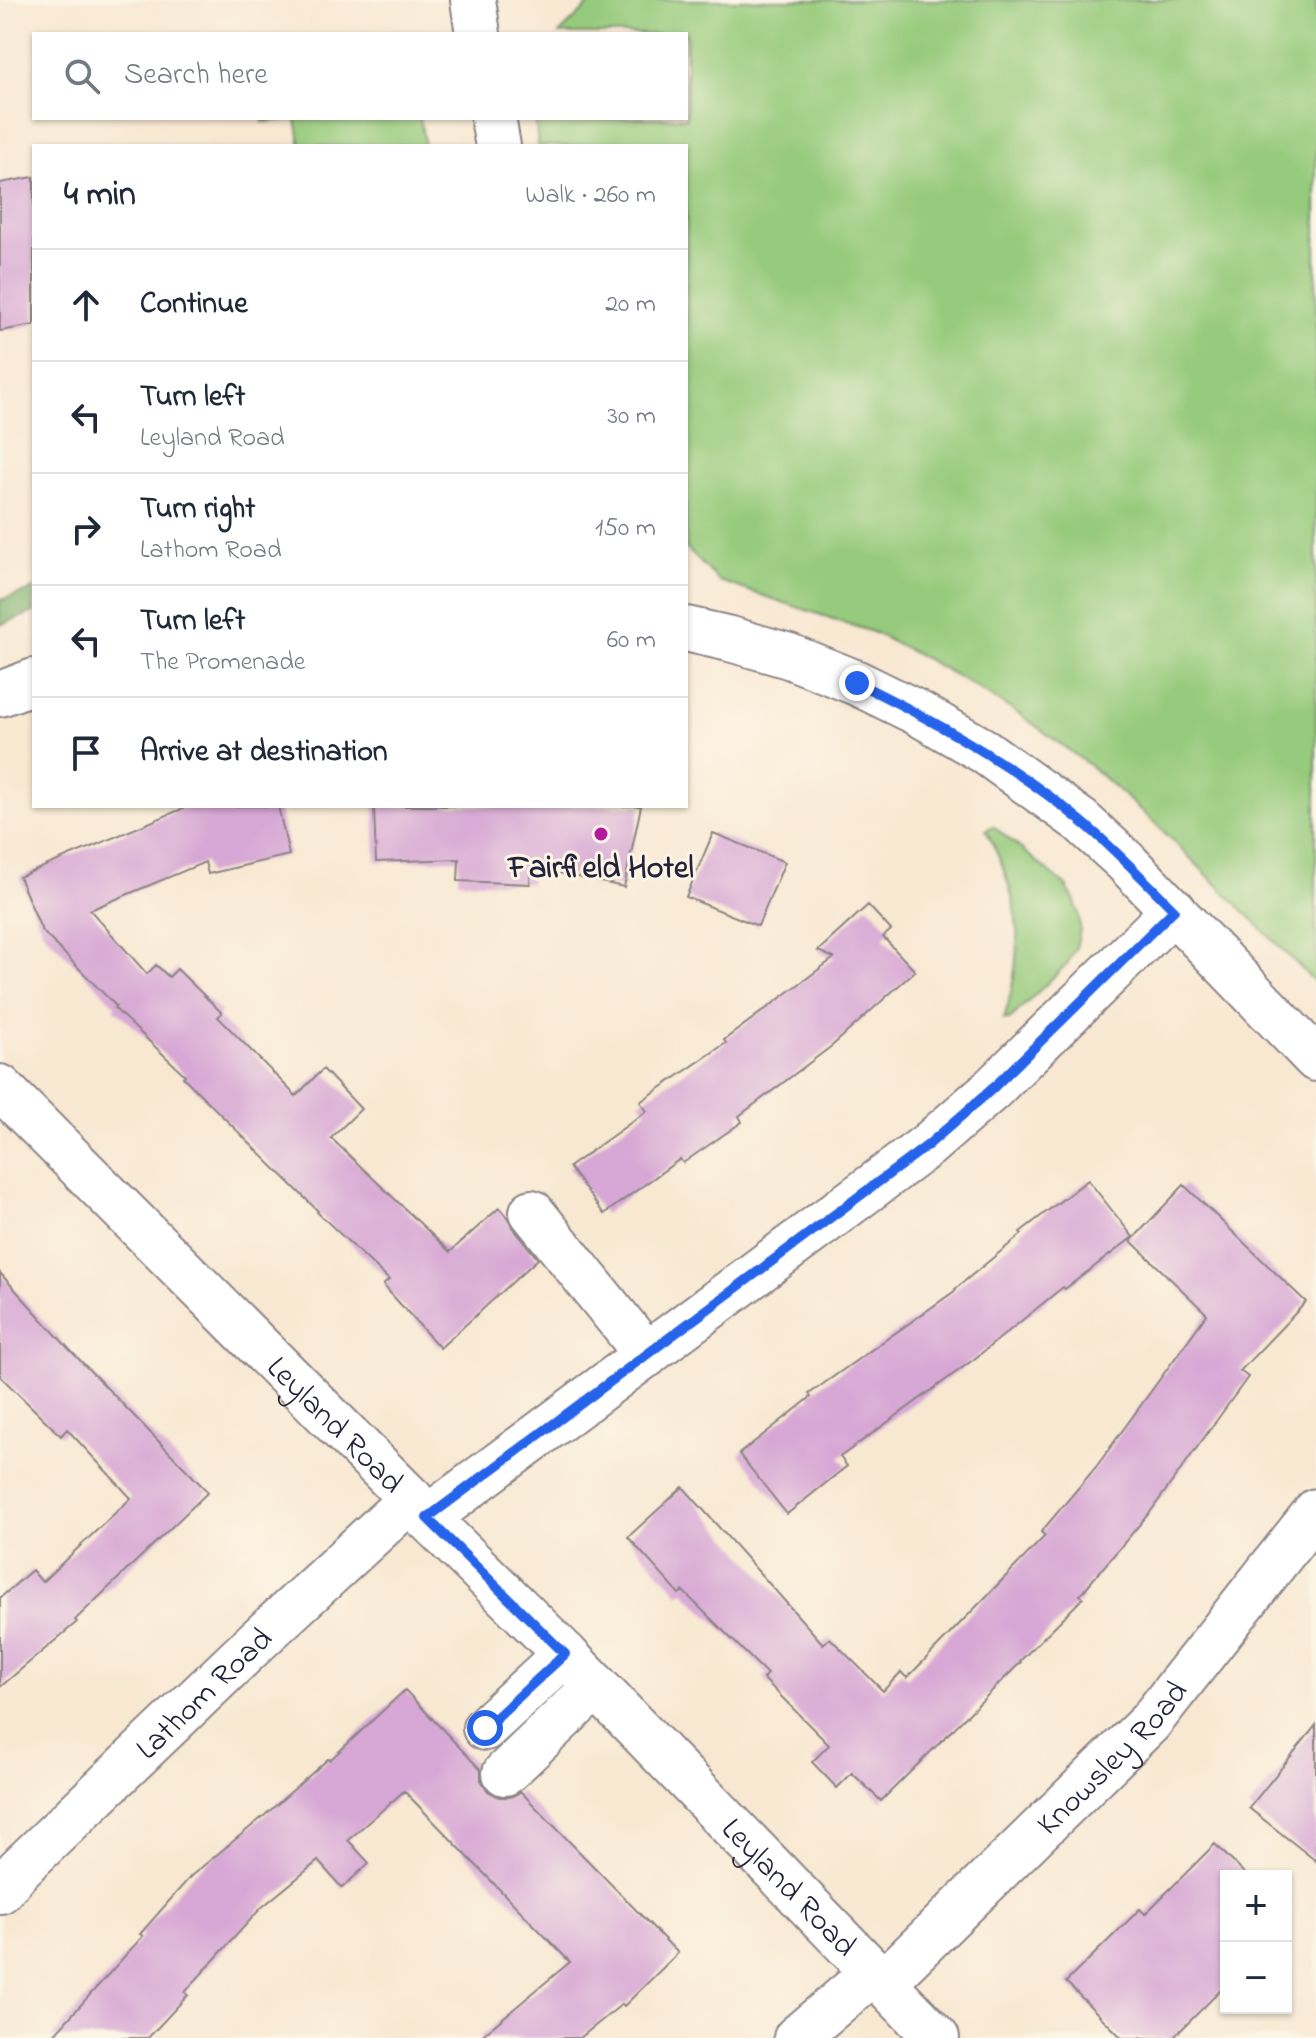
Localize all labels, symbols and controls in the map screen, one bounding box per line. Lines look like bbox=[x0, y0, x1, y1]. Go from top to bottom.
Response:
search box bbox=[32, 32, 688, 120]
icon: search bbox=[60, 54, 104, 98]
text: Search here bbox=[124, 54, 268, 98]
text: 4 min bbox=[64, 171, 136, 221]
text: Walk · 260 m bbox=[525, 177, 656, 215]
icon: ahead bbox=[64, 283, 108, 327]
text: Continue bbox=[140, 283, 248, 327]
text: 20 m bbox=[605, 286, 656, 324]
text: Turn left bbox=[140, 376, 245, 420]
icon: left bbox=[64, 395, 108, 439]
text: 30 m bbox=[607, 398, 656, 436]
text: Leyland Road bbox=[140, 420, 285, 458]
text: Turn right bbox=[140, 488, 255, 532]
icon: right bbox=[64, 507, 108, 551]
text: 150 m bbox=[595, 510, 656, 548]
text: Lathom Road bbox=[140, 532, 282, 570]
text: Turn left bbox=[140, 600, 245, 644]
icon: left bbox=[64, 619, 108, 663]
text: 60 m bbox=[607, 622, 656, 660]
text: The Promenade bbox=[140, 644, 305, 682]
route end bbox=[839, 665, 875, 701]
icon: arrive bbox=[64, 731, 108, 775]
text: Arrive at destination bbox=[140, 731, 388, 775]
marker: Fairfield Hotel bbox=[592, 825, 610, 843]
place label: Fairfield Hotel bbox=[506, 846, 694, 893]
street label: Leyland Road bbox=[254, 1347, 413, 1506]
street label: Lathom Road bbox=[126, 1618, 284, 1772]
street label: Knowsley Road bbox=[1027, 1672, 1201, 1848]
route start bbox=[467, 1710, 503, 1746]
street label: Leyland Road bbox=[709, 1808, 866, 1969]
map controls bbox=[1220, 1870, 1292, 2014]
button: + bbox=[1220, 1870, 1292, 1942]
button: − bbox=[1220, 1942, 1292, 2014]

